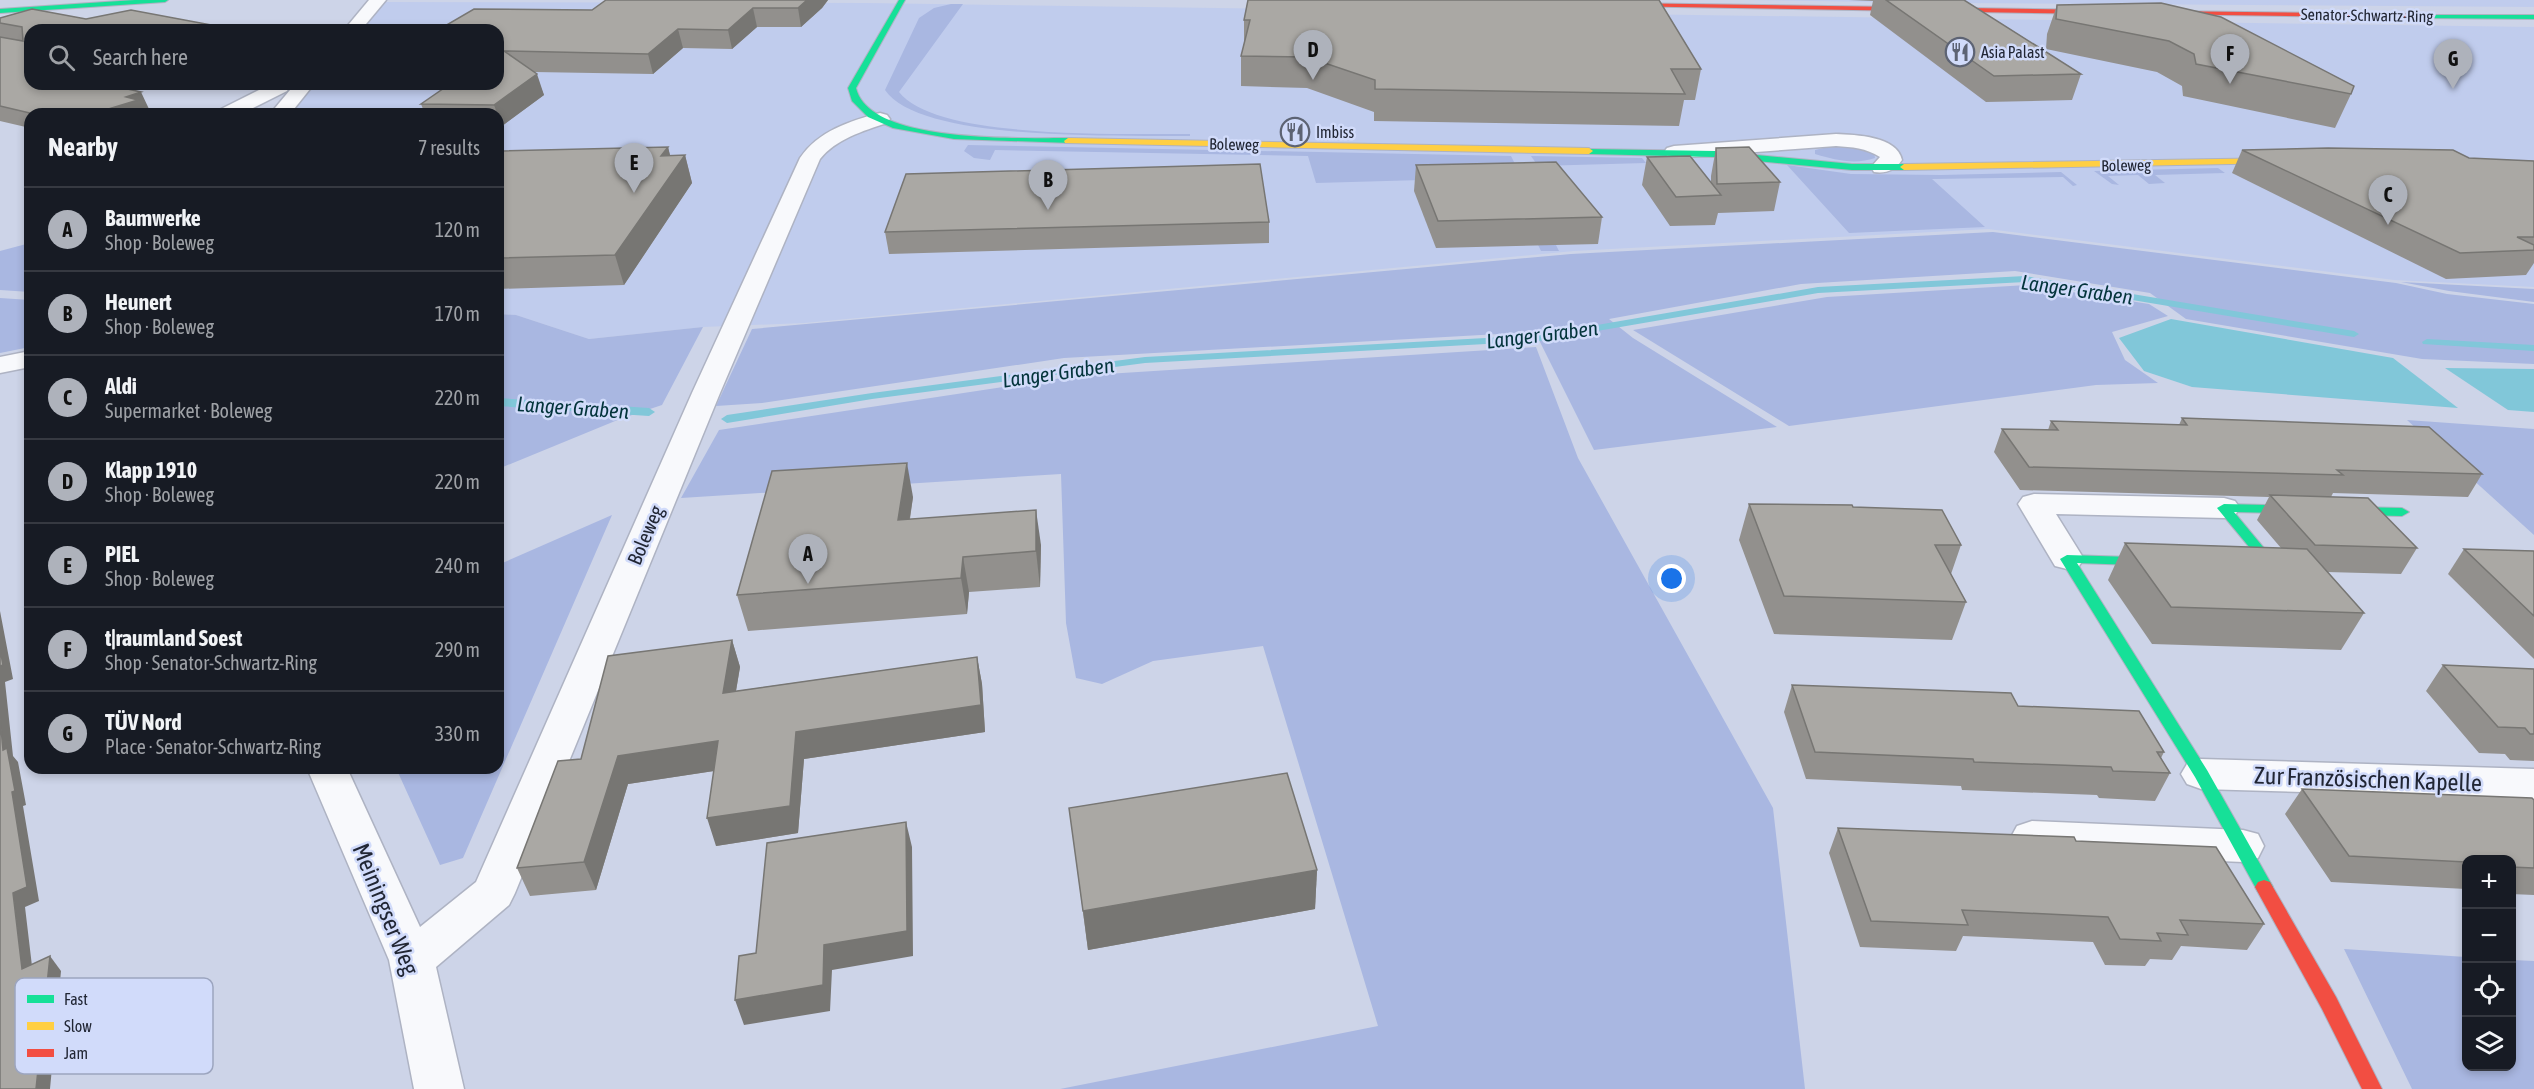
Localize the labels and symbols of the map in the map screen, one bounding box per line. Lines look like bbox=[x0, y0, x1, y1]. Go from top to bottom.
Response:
street label: Senator-Schwartz-Ring bbox=[2301, 5, 2433, 26]
pin: D bbox=[1294, 31, 1332, 80]
pin: F bbox=[2210, 34, 2250, 84]
restaurant icon: Asia Palast bbox=[1944, 36, 1976, 68]
pin: G bbox=[2434, 40, 2472, 89]
place label: Asia Palast bbox=[1981, 43, 2045, 61]
restaurant icon: Imbiss bbox=[1279, 116, 1311, 148]
place label: Imbiss bbox=[1316, 123, 1355, 141]
street label: Boleweg bbox=[1209, 135, 1259, 154]
pin: E bbox=[614, 144, 654, 193]
street label: Boleweg bbox=[2101, 156, 2151, 175]
pin: B bbox=[1028, 160, 1068, 210]
pin: C bbox=[2368, 176, 2408, 225]
water label: Langer Graben bbox=[2020, 269, 2134, 309]
water label: Langer Graben bbox=[1485, 315, 1599, 353]
water label: Langer Graben bbox=[1001, 352, 1115, 392]
water label: Langer Graben bbox=[516, 391, 630, 423]
street label: Boleweg bbox=[622, 501, 668, 568]
pin: A bbox=[788, 534, 828, 584]
your location bbox=[1657, 564, 1686, 593]
street label: Zur Französischen Kapelle bbox=[2254, 762, 2482, 796]
street label: Meiningser Weg bbox=[347, 839, 425, 979]
legend bbox=[15, 978, 213, 1074]
text: Fast bbox=[64, 990, 88, 1008]
text: Slow bbox=[64, 1017, 92, 1035]
text: Jam bbox=[64, 1044, 88, 1062]

